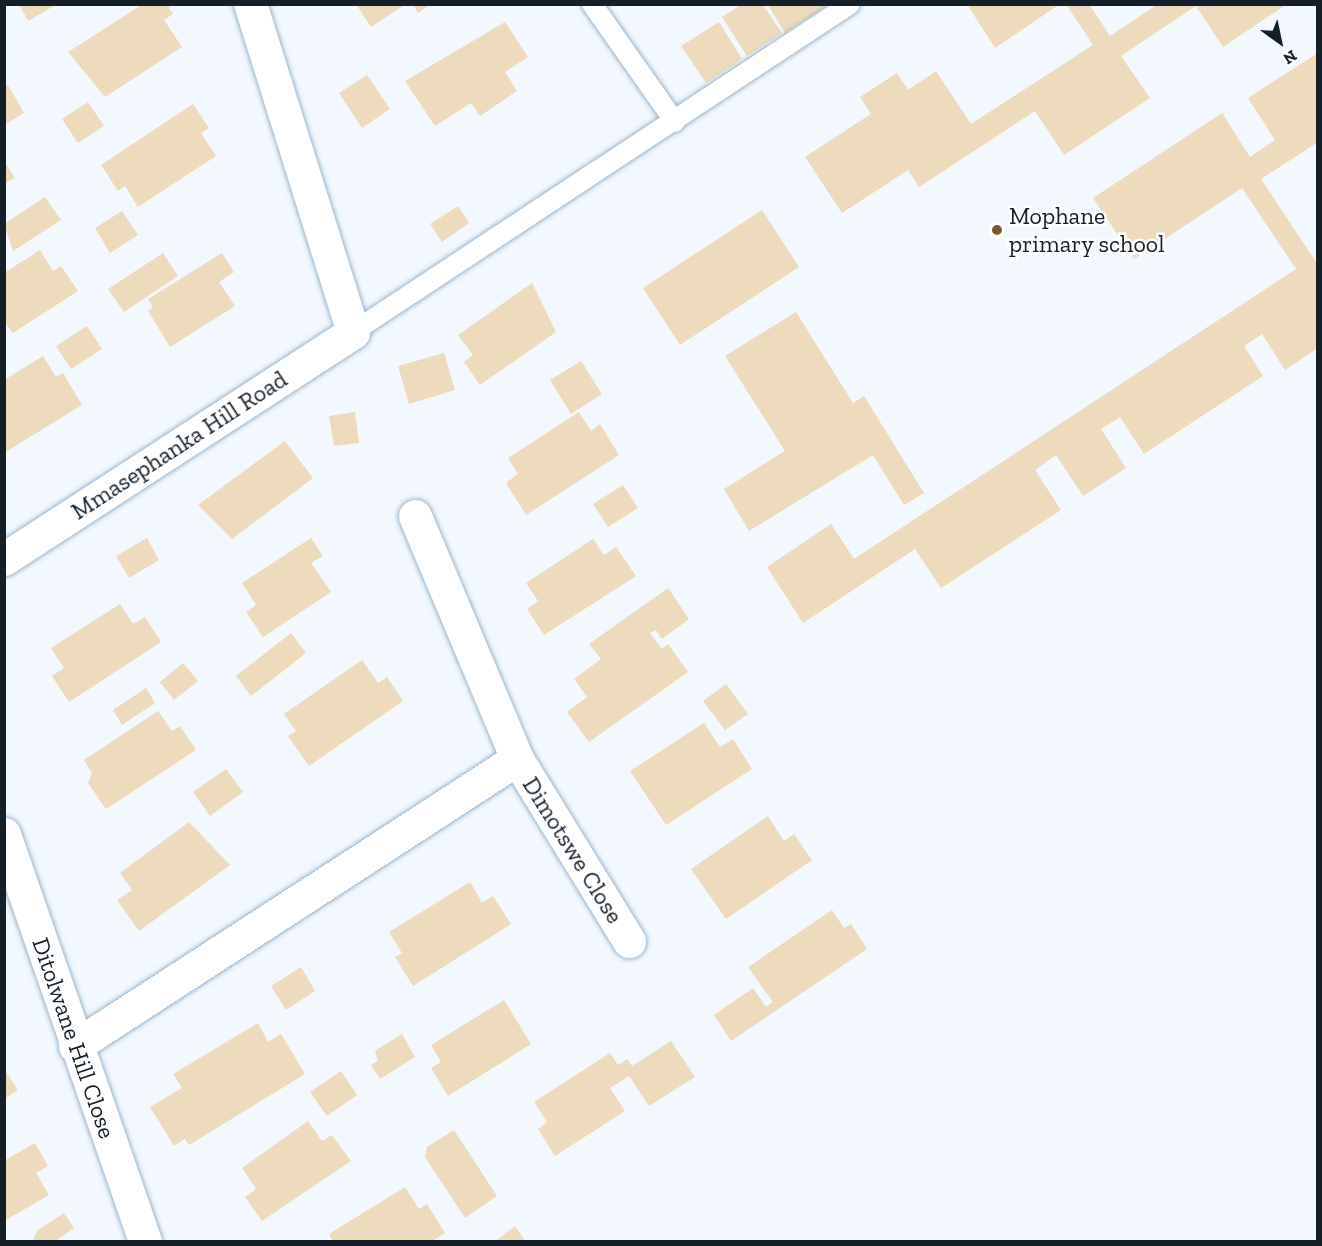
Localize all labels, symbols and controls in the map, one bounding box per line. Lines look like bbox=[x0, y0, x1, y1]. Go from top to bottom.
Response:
north arrow bbox=[1250, 12, 1310, 72]
text: N bbox=[1280, 46, 1300, 69]
place label: Mophane primary school bbox=[1009, 202, 1165, 258]
marker: Mophane primary school bbox=[990, 223, 1004, 237]
street label: Mmasephanka Hill Road bbox=[66, 364, 292, 526]
street label: Dimotswe Close bbox=[517, 772, 629, 928]
street label: Ditolwane Hill Close bbox=[26, 934, 122, 1142]

